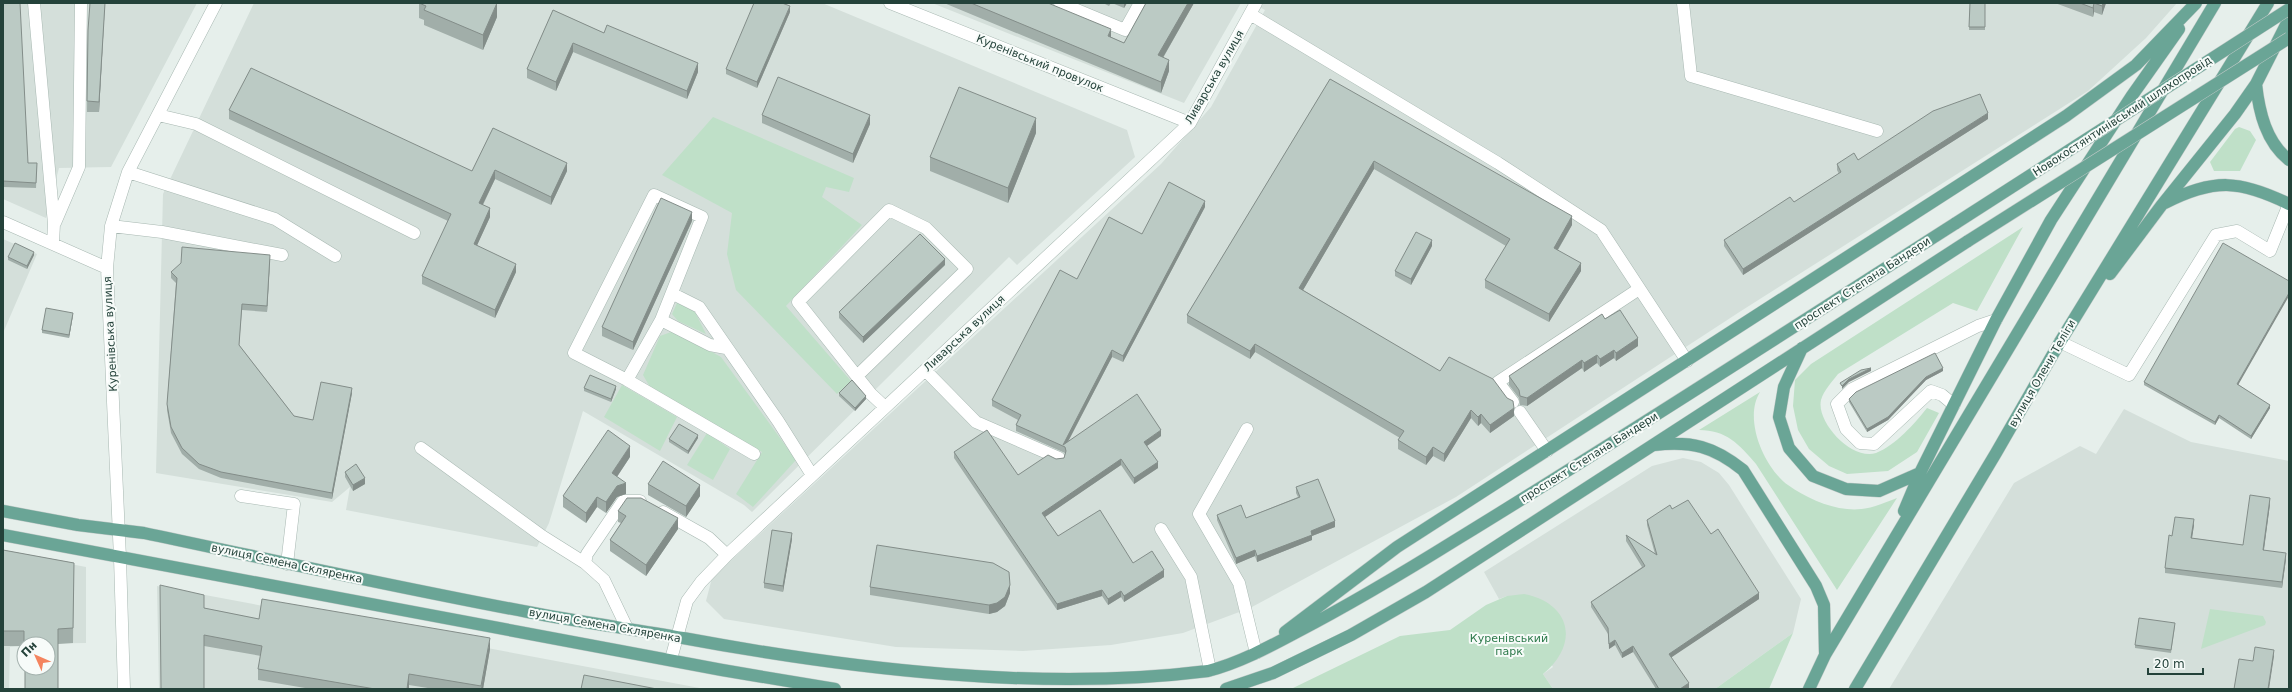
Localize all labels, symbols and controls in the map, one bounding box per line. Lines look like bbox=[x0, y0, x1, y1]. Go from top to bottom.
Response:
street label: Ливарська вулиця bbox=[1182, 28, 1247, 127]
street label: Куренівський провулок bbox=[974, 32, 1106, 95]
street label: Новокостянтинівський шляхопровід bbox=[2031, 54, 2214, 179]
street label: проспект Степана Бандери bbox=[1792, 234, 1933, 332]
street label: Куренівська вулиця bbox=[101, 276, 120, 392]
street label: Ливарська вулиця bbox=[921, 292, 1008, 374]
street label: вулиця Олени Теліги bbox=[2006, 317, 2078, 429]
street label: проспект Степана Бандери bbox=[1518, 410, 1660, 505]
street label: вулиця Семена Скляренка bbox=[210, 541, 364, 586]
street label: вулиця Семена Скляренка bbox=[528, 606, 682, 645]
park label: Куренівський парк bbox=[1470, 632, 1548, 658]
north arrow bbox=[16, 636, 56, 676]
text: Пн bbox=[19, 639, 40, 660]
scale bar bbox=[2148, 650, 2203, 676]
text: 20 m bbox=[2154, 657, 2185, 671]

